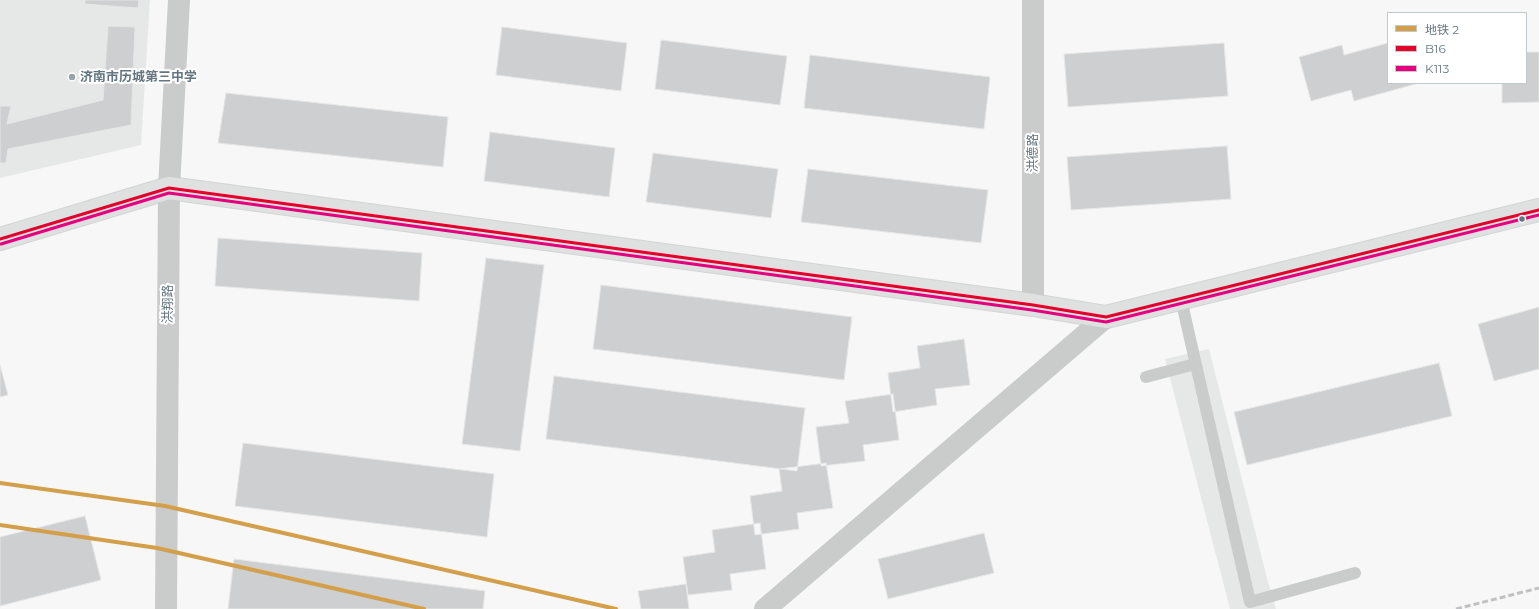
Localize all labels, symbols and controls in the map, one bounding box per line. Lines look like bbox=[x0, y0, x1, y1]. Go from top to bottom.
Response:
legend bbox=[1387, 12, 1527, 84]
text: 地铁 2 bbox=[1425, 22, 1459, 37]
text: B16 bbox=[1425, 41, 1446, 56]
text: K113 bbox=[1425, 61, 1449, 76]
place label: 济南市历城第三中学 bbox=[80, 69, 197, 85]
marker: 济南市历城第三中学 bbox=[67, 72, 77, 82]
street label: 洪德路 bbox=[1025, 134, 1041, 172]
unlabelled marker bbox=[1517, 214, 1527, 224]
street label: 洪翔路 bbox=[160, 285, 176, 323]

